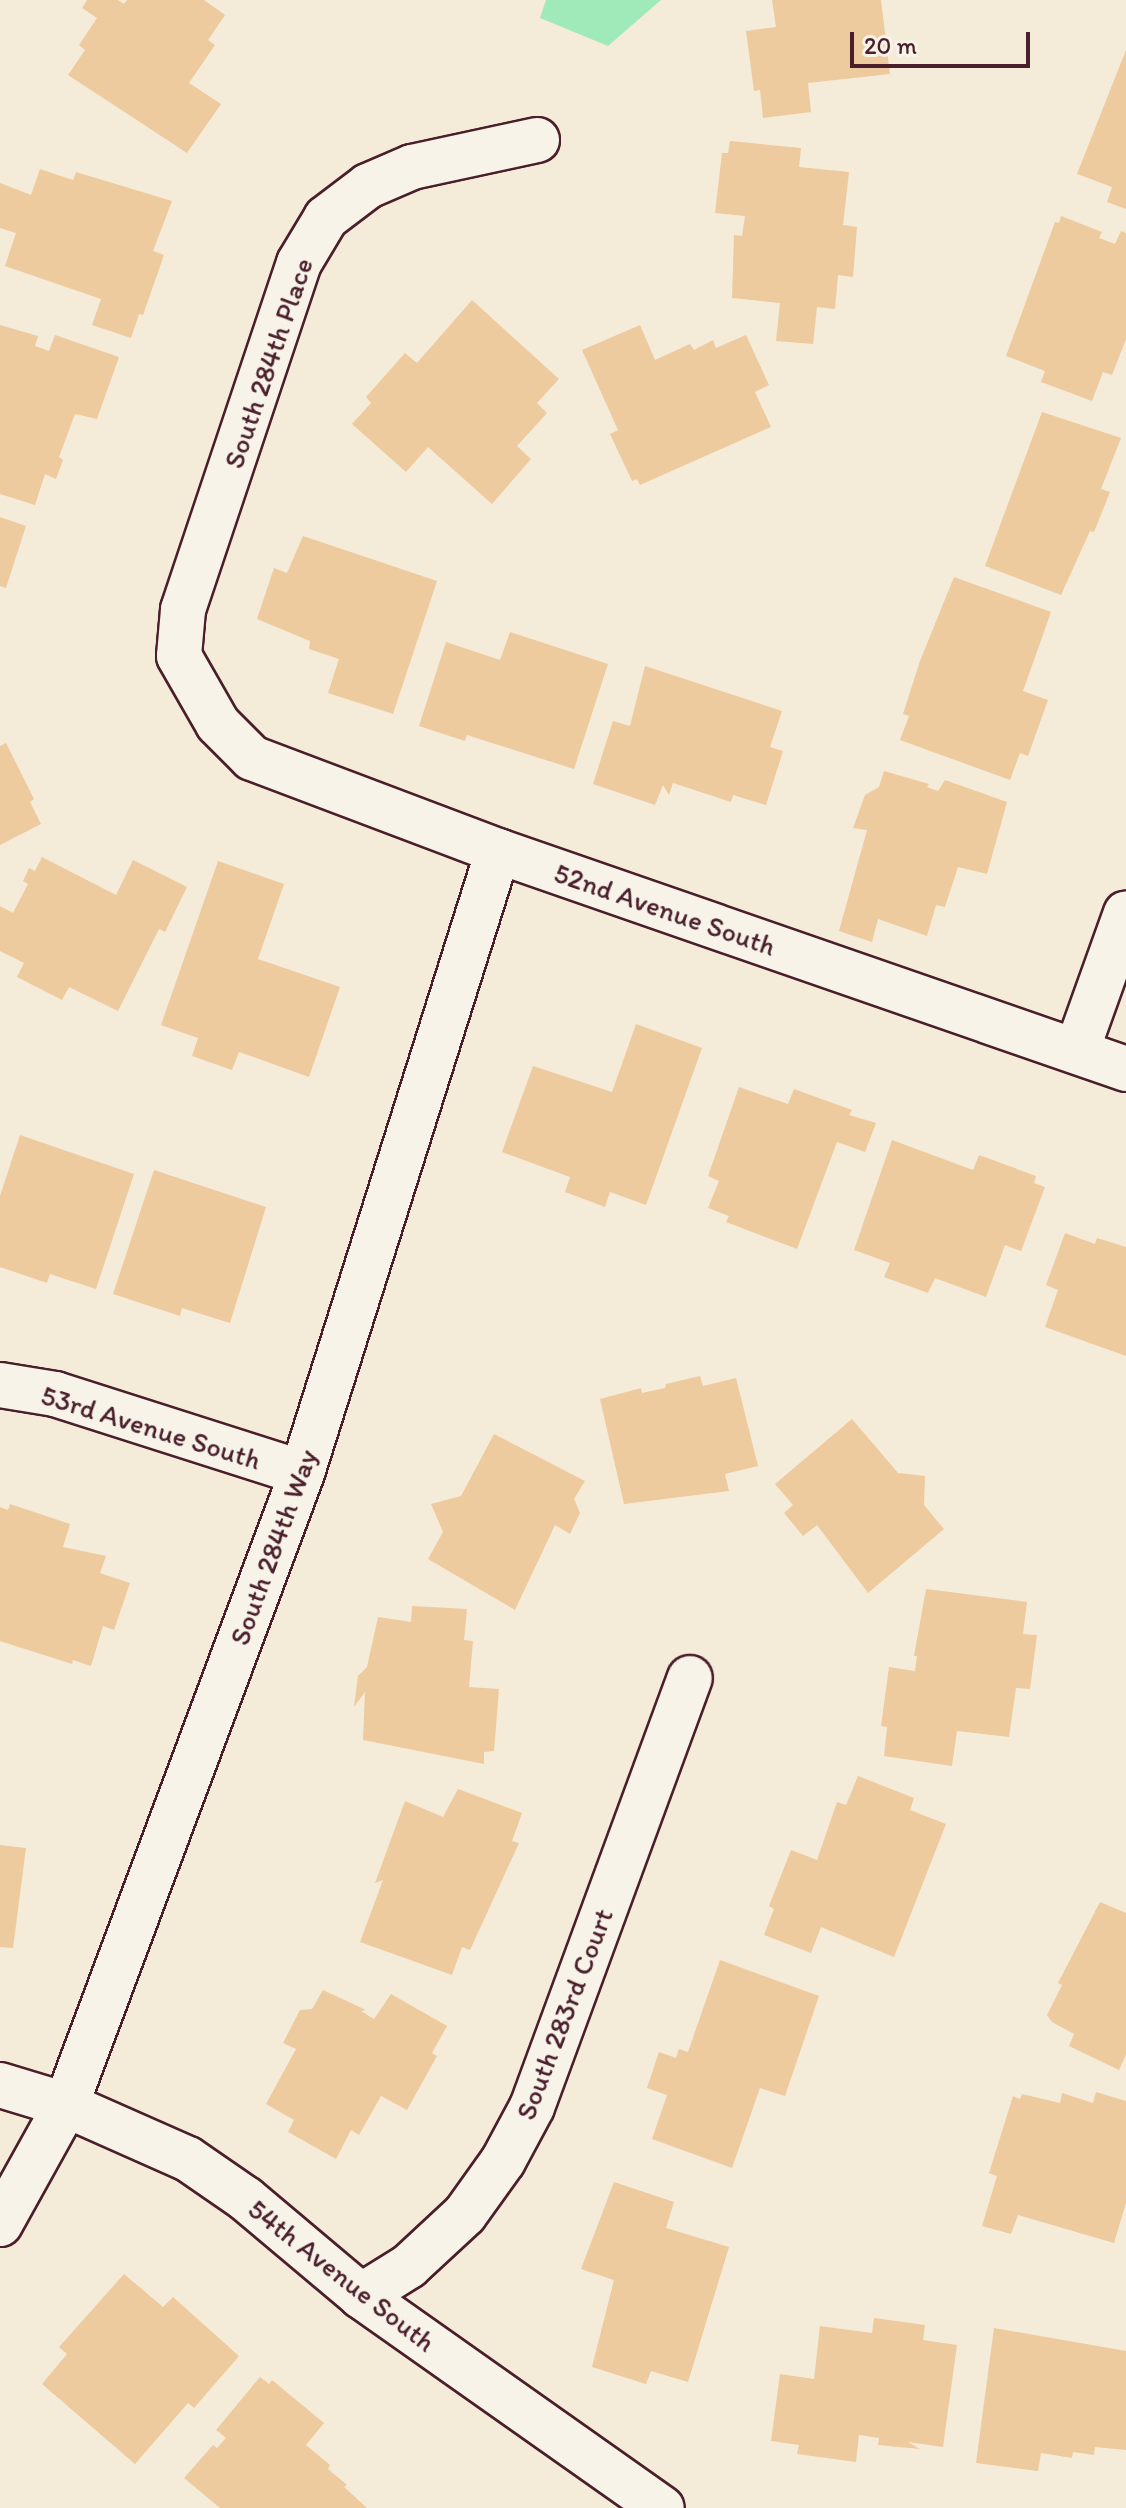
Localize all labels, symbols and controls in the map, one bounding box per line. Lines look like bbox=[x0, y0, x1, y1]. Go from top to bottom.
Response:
scale bar bbox=[854, 16, 1034, 66]
text: 20 m bbox=[864, 31, 917, 60]
street label: South 284th Place bbox=[216, 254, 320, 472]
street label: 52nd Avenue South bbox=[551, 856, 779, 962]
street label: 53rd Avenue South bbox=[38, 1378, 264, 1476]
street label: South 284th Way bbox=[222, 1445, 324, 1649]
street label: South 283rd Court bbox=[508, 1904, 620, 2124]
street label: 54th Avenue South bbox=[242, 2192, 442, 2358]

